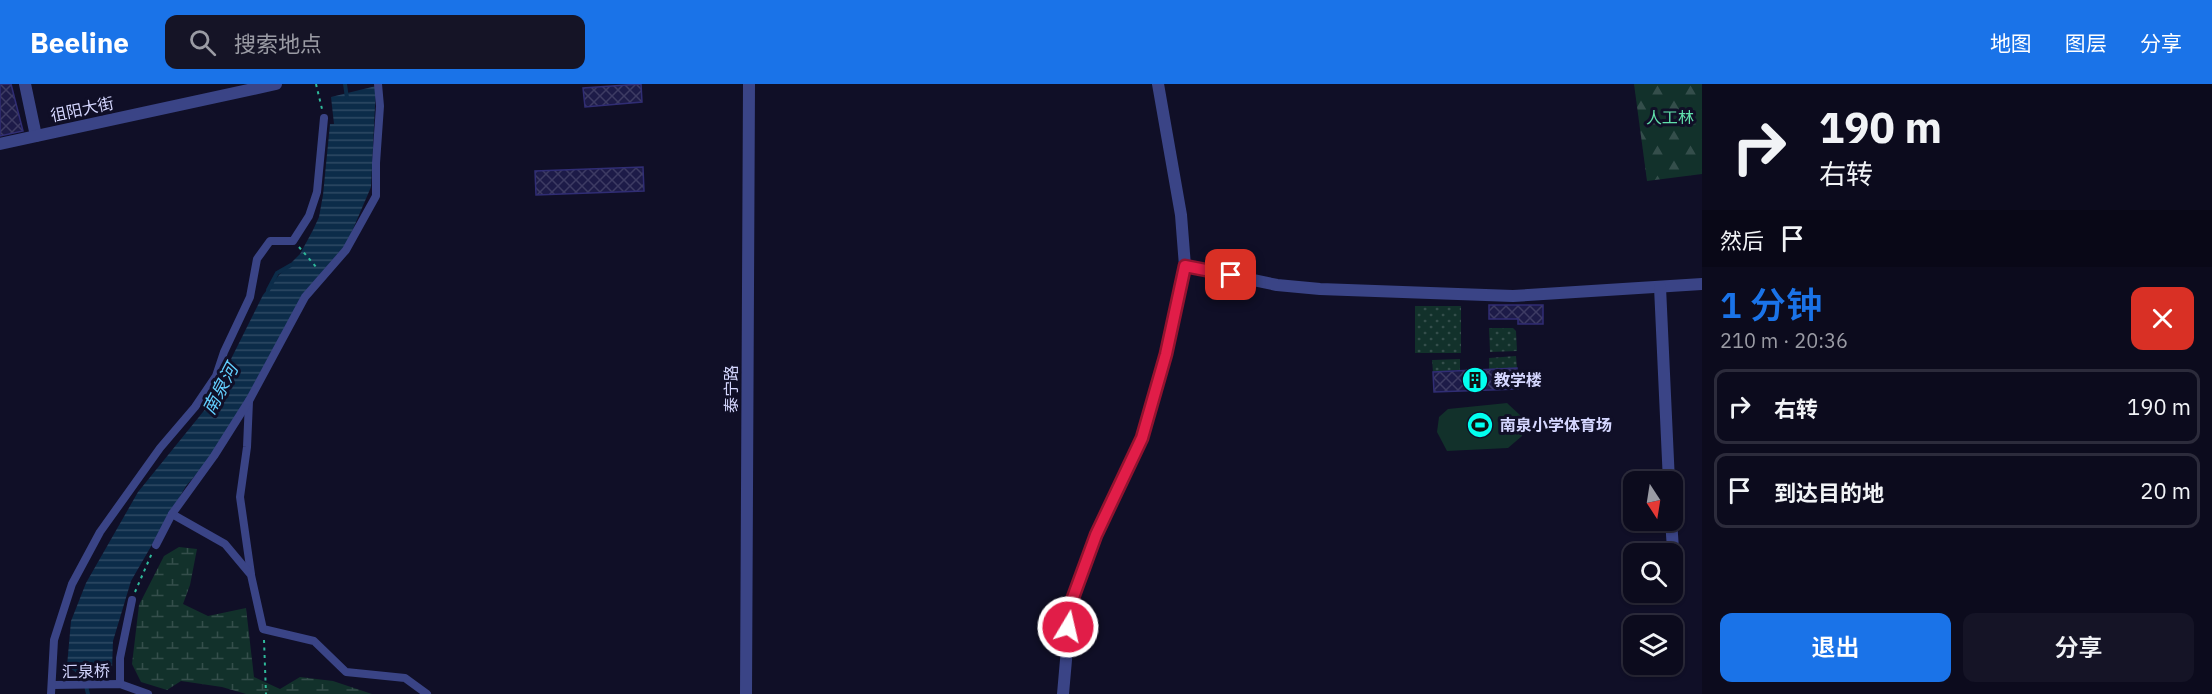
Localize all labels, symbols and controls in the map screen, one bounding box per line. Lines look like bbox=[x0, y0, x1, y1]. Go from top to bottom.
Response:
search box bbox=[165, 15, 585, 69]
text: Beeline bbox=[30, 24, 129, 61]
icon: search bbox=[186, 26, 219, 59]
text: 搜索地点 bbox=[234, 29, 322, 58]
text: 地图 bbox=[1990, 29, 2032, 57]
text: 图层 bbox=[2065, 29, 2107, 57]
text: 分享 bbox=[2140, 29, 2182, 57]
street label: 徂阳大街 bbox=[49, 93, 115, 125]
text: 190 m bbox=[1819, 100, 1942, 155]
park label: 人工林 bbox=[1646, 107, 1694, 127]
icon: right bbox=[1720, 108, 1798, 186]
text: 右转 bbox=[1819, 156, 1873, 191]
icon: arrive bbox=[1776, 222, 1809, 255]
text: 然后 bbox=[1720, 226, 1764, 255]
pin bbox=[1205, 249, 1256, 300]
icon: arrive bbox=[1214, 258, 1247, 291]
text: 1 分钟 bbox=[1720, 281, 1822, 328]
button: close bbox=[2131, 287, 2194, 350]
text: 210 m · 20:36 bbox=[1720, 327, 1848, 354]
water label: 南泉河 bbox=[197, 357, 244, 418]
street label: 泰宁路 bbox=[721, 365, 741, 413]
building icon: 教学楼 bbox=[1460, 365, 1490, 395]
place label: 教学楼 bbox=[1494, 370, 1542, 390]
icon: right bbox=[1723, 390, 1756, 423]
text: 190 m bbox=[2127, 392, 2191, 421]
text: 右转 bbox=[1774, 394, 1818, 423]
sports icon: 南泉小学体育场 bbox=[1465, 410, 1495, 440]
place label: 南泉小学体育场 bbox=[1500, 415, 1612, 435]
north arrow bbox=[1623, 471, 1683, 531]
map controls bbox=[1623, 471, 1683, 675]
icon: arrive bbox=[1723, 474, 1756, 507]
text: 20 m bbox=[2140, 476, 2191, 505]
text: 到达目的地 bbox=[1774, 478, 1884, 507]
button: search bbox=[1623, 543, 1683, 603]
position arrow bbox=[1036, 595, 1100, 659]
button: 退出 bbox=[1720, 613, 1951, 682]
button: 分享 bbox=[1963, 613, 2194, 682]
button: layers bbox=[1623, 615, 1683, 675]
street label: 汇泉桥 bbox=[62, 661, 110, 681]

